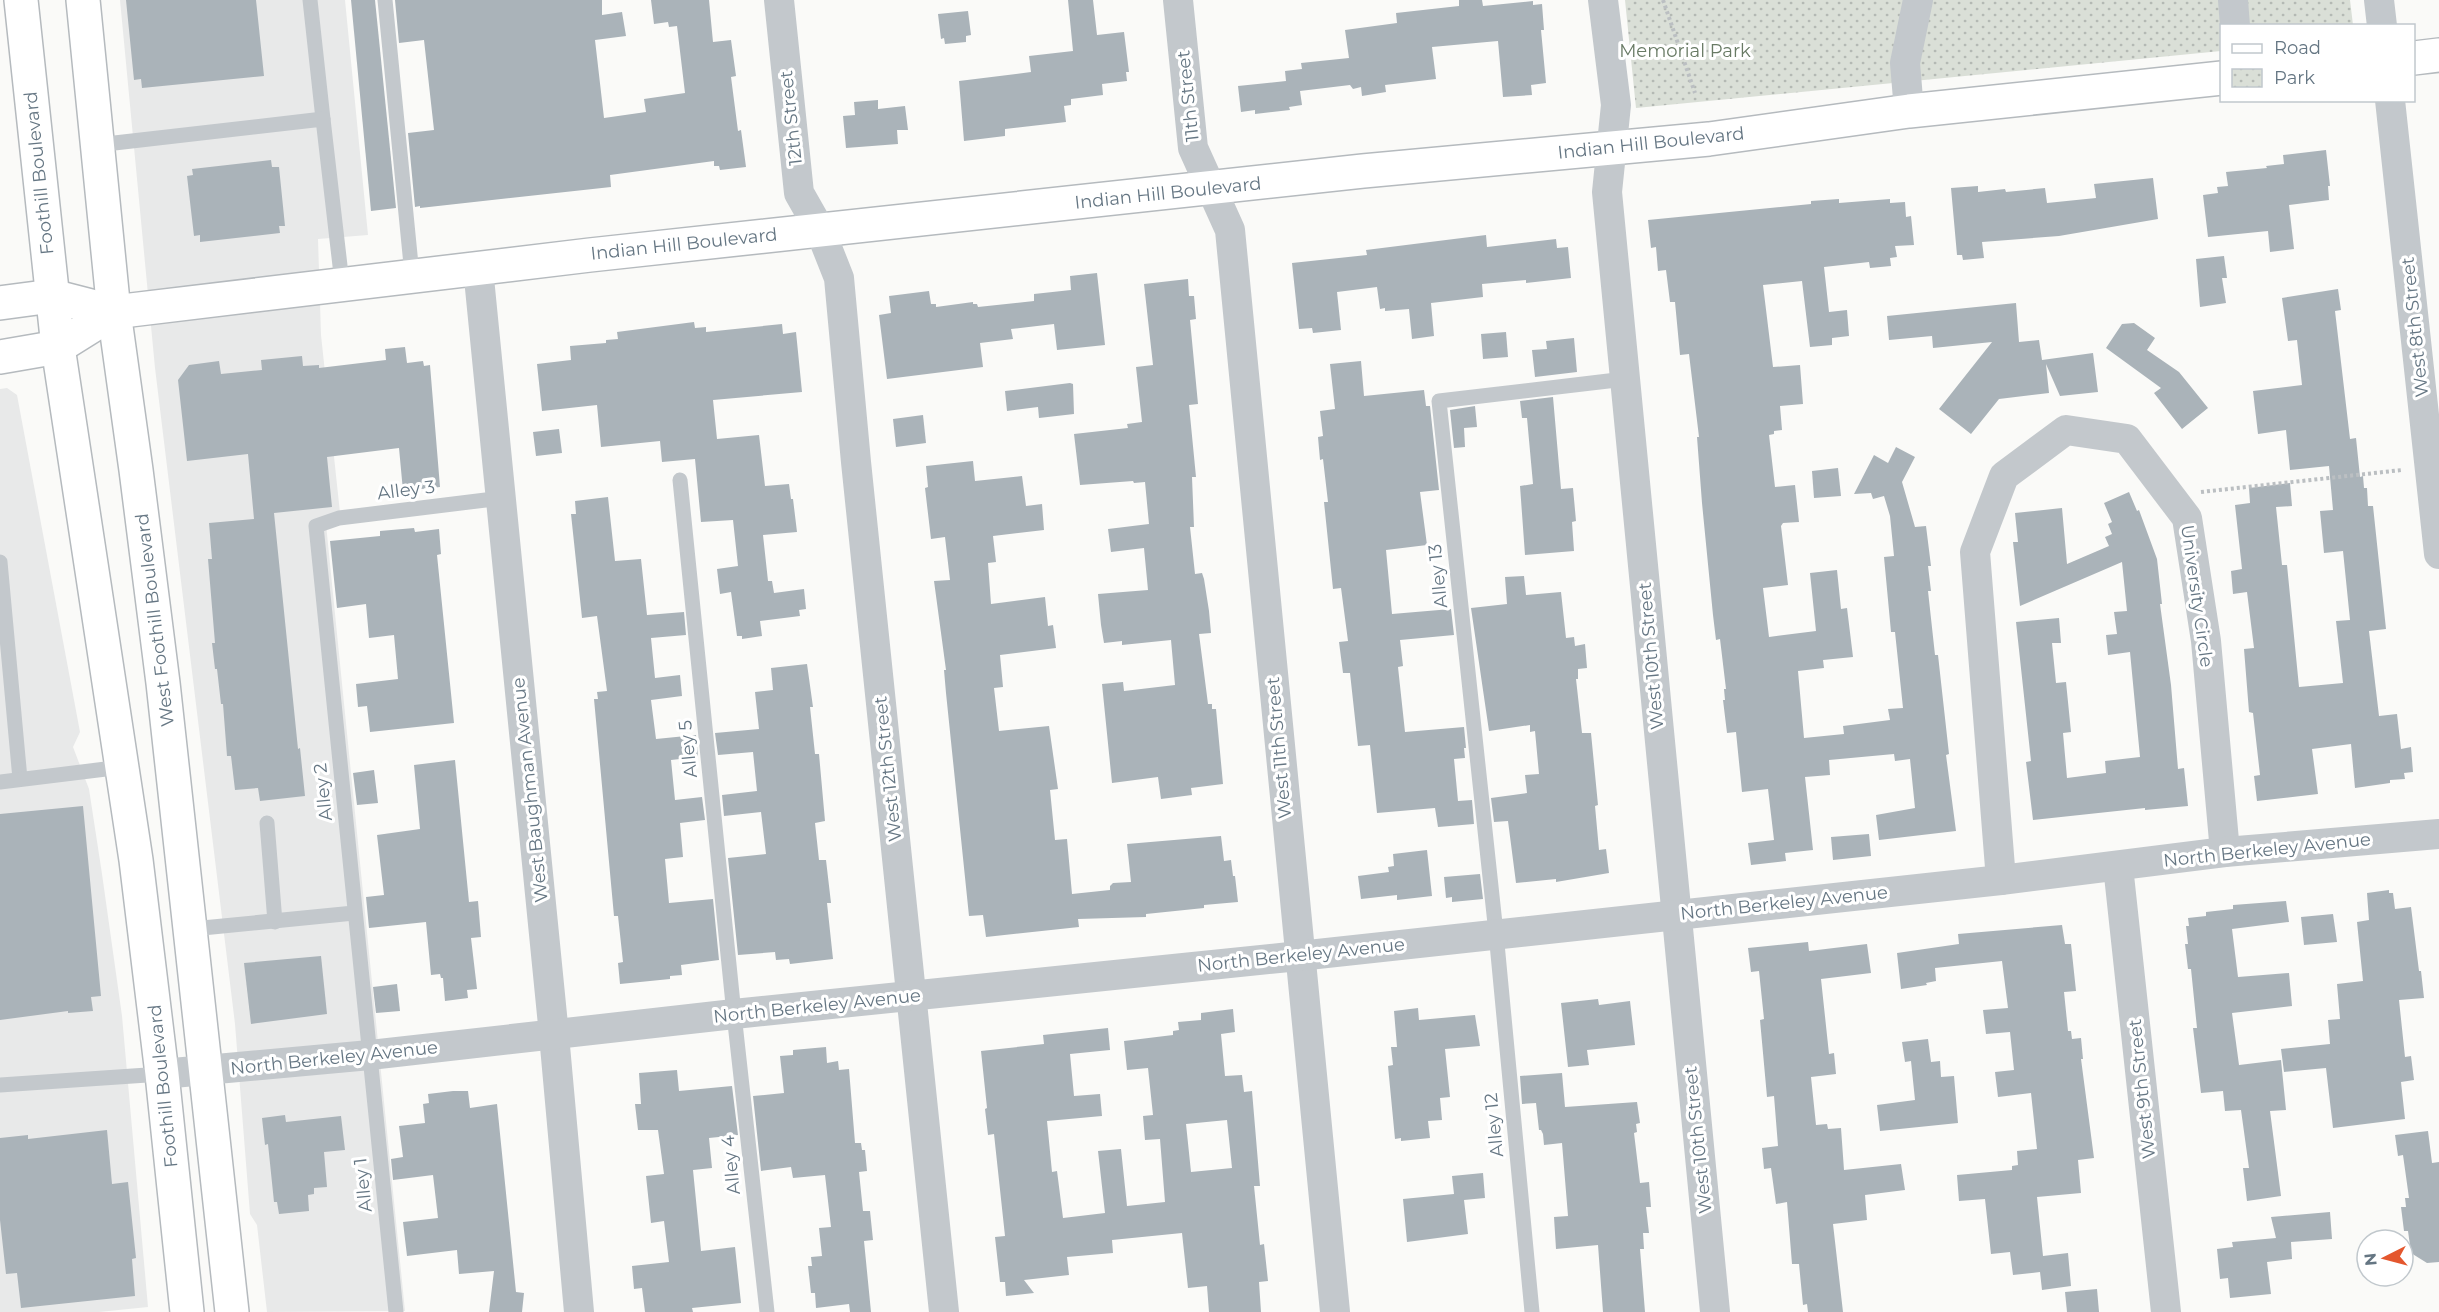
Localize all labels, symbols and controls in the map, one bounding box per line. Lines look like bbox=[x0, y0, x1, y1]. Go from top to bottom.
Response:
legend bbox=[2220, 24, 2415, 102]
text: Road bbox=[2274, 37, 2321, 59]
park label: Memorial Park bbox=[1619, 40, 1751, 62]
street label: 11th Street bbox=[1172, 49, 1204, 143]
text: Park bbox=[2274, 67, 2315, 89]
street label: 12th Street bbox=[775, 69, 807, 167]
street label: Foothill Boulevard bbox=[19, 90, 59, 256]
street label: Indian Hill Boulevard bbox=[1556, 122, 1746, 164]
street label: Indian Hill Boulevard bbox=[1073, 172, 1263, 214]
street label: Indian Hill Boulevard bbox=[589, 223, 779, 265]
street label: West 8th Street bbox=[2397, 256, 2433, 398]
street label: Alley 3 bbox=[376, 476, 436, 504]
street label: West Foothill Boulevard bbox=[131, 512, 179, 728]
street label: University Circle bbox=[2176, 523, 2218, 669]
street label: Alley 13 bbox=[1424, 543, 1452, 609]
street label: West 10th Street bbox=[1634, 581, 1668, 731]
street label: West Baughman Avenue bbox=[507, 676, 553, 904]
street label: West 11th Street bbox=[1262, 676, 1296, 820]
street label: West 12th Street bbox=[869, 695, 907, 843]
street label: Alley 5 bbox=[674, 719, 702, 779]
street label: Alley 2 bbox=[309, 762, 337, 822]
street label: North Berkeley Avenue bbox=[2162, 828, 2372, 872]
street label: North Berkeley Avenue bbox=[1679, 881, 1889, 925]
street label: North Berkeley Avenue bbox=[1196, 933, 1406, 977]
street label: North Berkeley Avenue bbox=[712, 984, 922, 1028]
street label: Foothill Boulevard bbox=[143, 1003, 183, 1169]
street label: West 9th Street bbox=[2124, 1018, 2160, 1160]
street label: North Berkeley Avenue bbox=[229, 1036, 439, 1080]
street label: West 10th Street bbox=[1679, 1065, 1717, 1215]
street label: Alley 12 bbox=[1480, 1092, 1508, 1158]
street label: Alley 4 bbox=[717, 1134, 745, 1196]
street label: Alley 1 bbox=[349, 1157, 377, 1213]
north arrow bbox=[2355, 1228, 2415, 1288]
text: N bbox=[2360, 1252, 2381, 1267]

